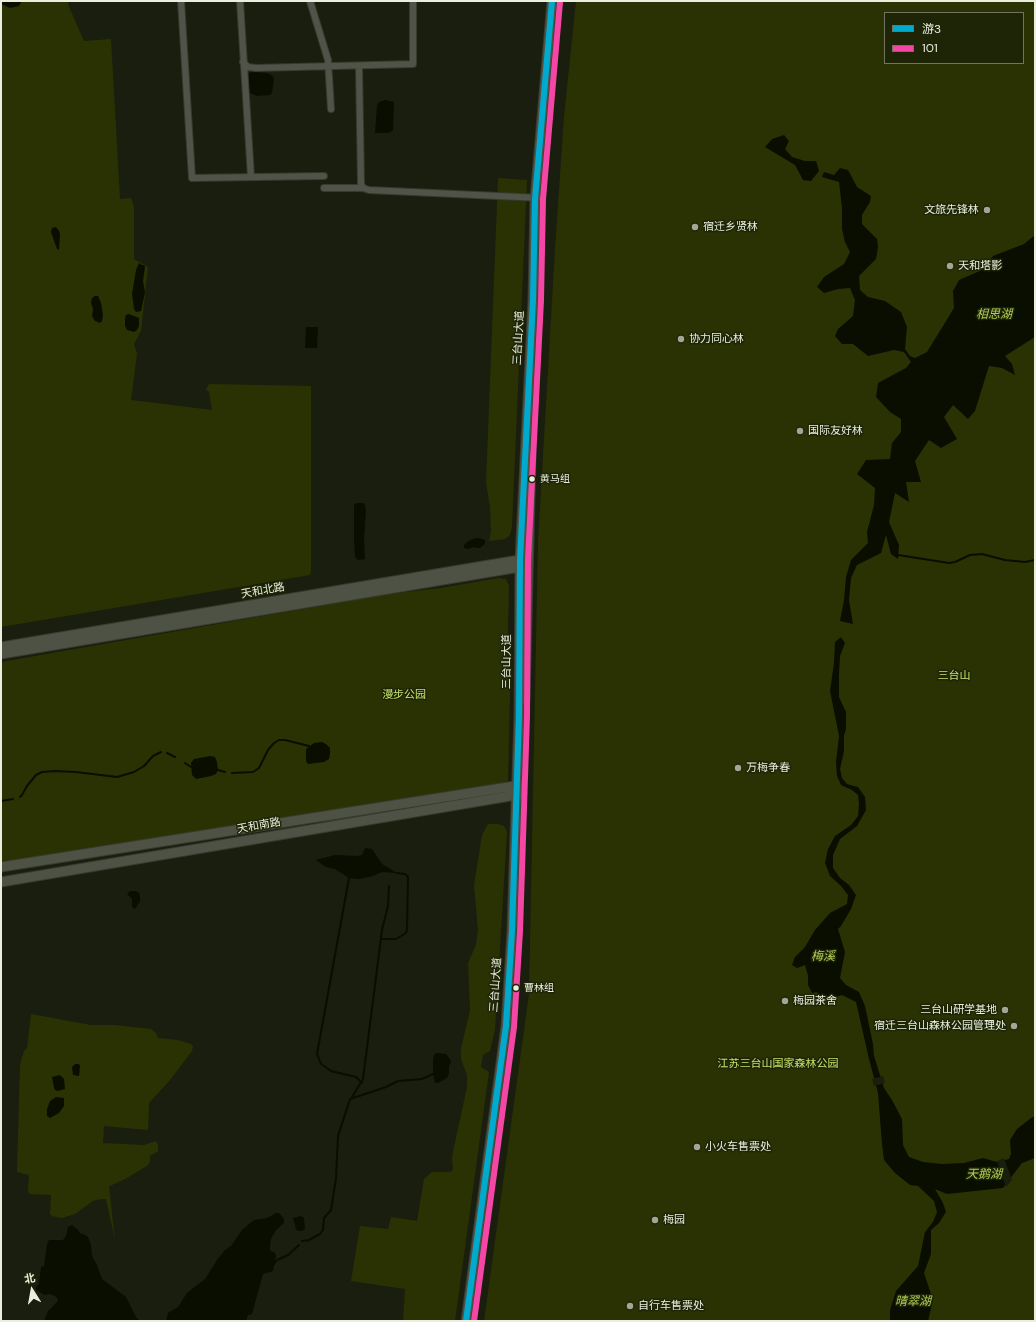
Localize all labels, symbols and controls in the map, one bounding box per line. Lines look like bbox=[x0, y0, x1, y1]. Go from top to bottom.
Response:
legend bbox=[884, 12, 1024, 64]
text: 游3 bbox=[922, 21, 941, 37]
text: 101 bbox=[922, 40, 938, 56]
place label: 文旅先锋林 bbox=[924, 203, 979, 217]
marker: 文旅先锋林 bbox=[982, 205, 992, 215]
place label: 宿迁乡贤林 bbox=[703, 220, 758, 234]
marker: 宿迁乡贤林 bbox=[690, 222, 700, 232]
place label: 天和塔影 bbox=[958, 259, 1002, 273]
marker: 天和塔影 bbox=[945, 261, 955, 271]
water label: 相思湖 bbox=[976, 308, 1012, 322]
street label: 三台山大道 bbox=[511, 310, 527, 366]
place label: 协力同心林 bbox=[689, 332, 744, 346]
marker: 协力同心林 bbox=[676, 334, 686, 344]
place label: 国际友好林 bbox=[808, 424, 863, 438]
marker: 国际友好林 bbox=[795, 426, 805, 436]
place label: 黄马组 bbox=[540, 473, 570, 485]
marker: 黄马组 bbox=[527, 474, 537, 484]
street label: 天和北路 bbox=[240, 581, 286, 601]
street label: 三台山大道 bbox=[500, 635, 514, 689]
park label: 三台山 bbox=[938, 669, 970, 683]
park label: 漫步公园 bbox=[382, 688, 426, 702]
place label: 万梅争春 bbox=[746, 761, 790, 775]
marker: 万梅争春 bbox=[733, 763, 743, 773]
street label: 天和南路 bbox=[236, 816, 282, 836]
water label: 梅溪 bbox=[811, 950, 835, 964]
street label: 三台山大道 bbox=[487, 957, 505, 1013]
place label: 曹林组 bbox=[524, 982, 554, 994]
marker: 曹林组 bbox=[511, 983, 521, 993]
place label: 梅园茶舍 bbox=[793, 994, 837, 1008]
marker: 梅园茶舍 bbox=[780, 996, 790, 1006]
place label: 三台山研学基地 bbox=[920, 1003, 997, 1017]
marker: 三台山研学基地 bbox=[1000, 1005, 1010, 1015]
place label: 宿迁三台山森林公园管理处 bbox=[874, 1019, 1006, 1033]
marker: 宿迁三台山森林公园管理处 bbox=[1009, 1021, 1019, 1031]
park label: 江苏三台山国家森林公园 bbox=[718, 1057, 838, 1071]
place label: 小火车售票处 bbox=[705, 1140, 771, 1154]
marker: 小火车售票处 bbox=[692, 1142, 702, 1152]
water label: 天鹅湖 bbox=[966, 1168, 1002, 1182]
place label: 梅园 bbox=[663, 1213, 685, 1227]
marker: 梅园 bbox=[650, 1215, 660, 1225]
north arrow bbox=[12, 1270, 52, 1310]
text: 北 bbox=[23, 1270, 36, 1286]
water label: 晴翠湖 bbox=[895, 1295, 931, 1309]
place label: 自行车售票处 bbox=[638, 1299, 704, 1313]
marker: 自行车售票处 bbox=[625, 1301, 635, 1311]

